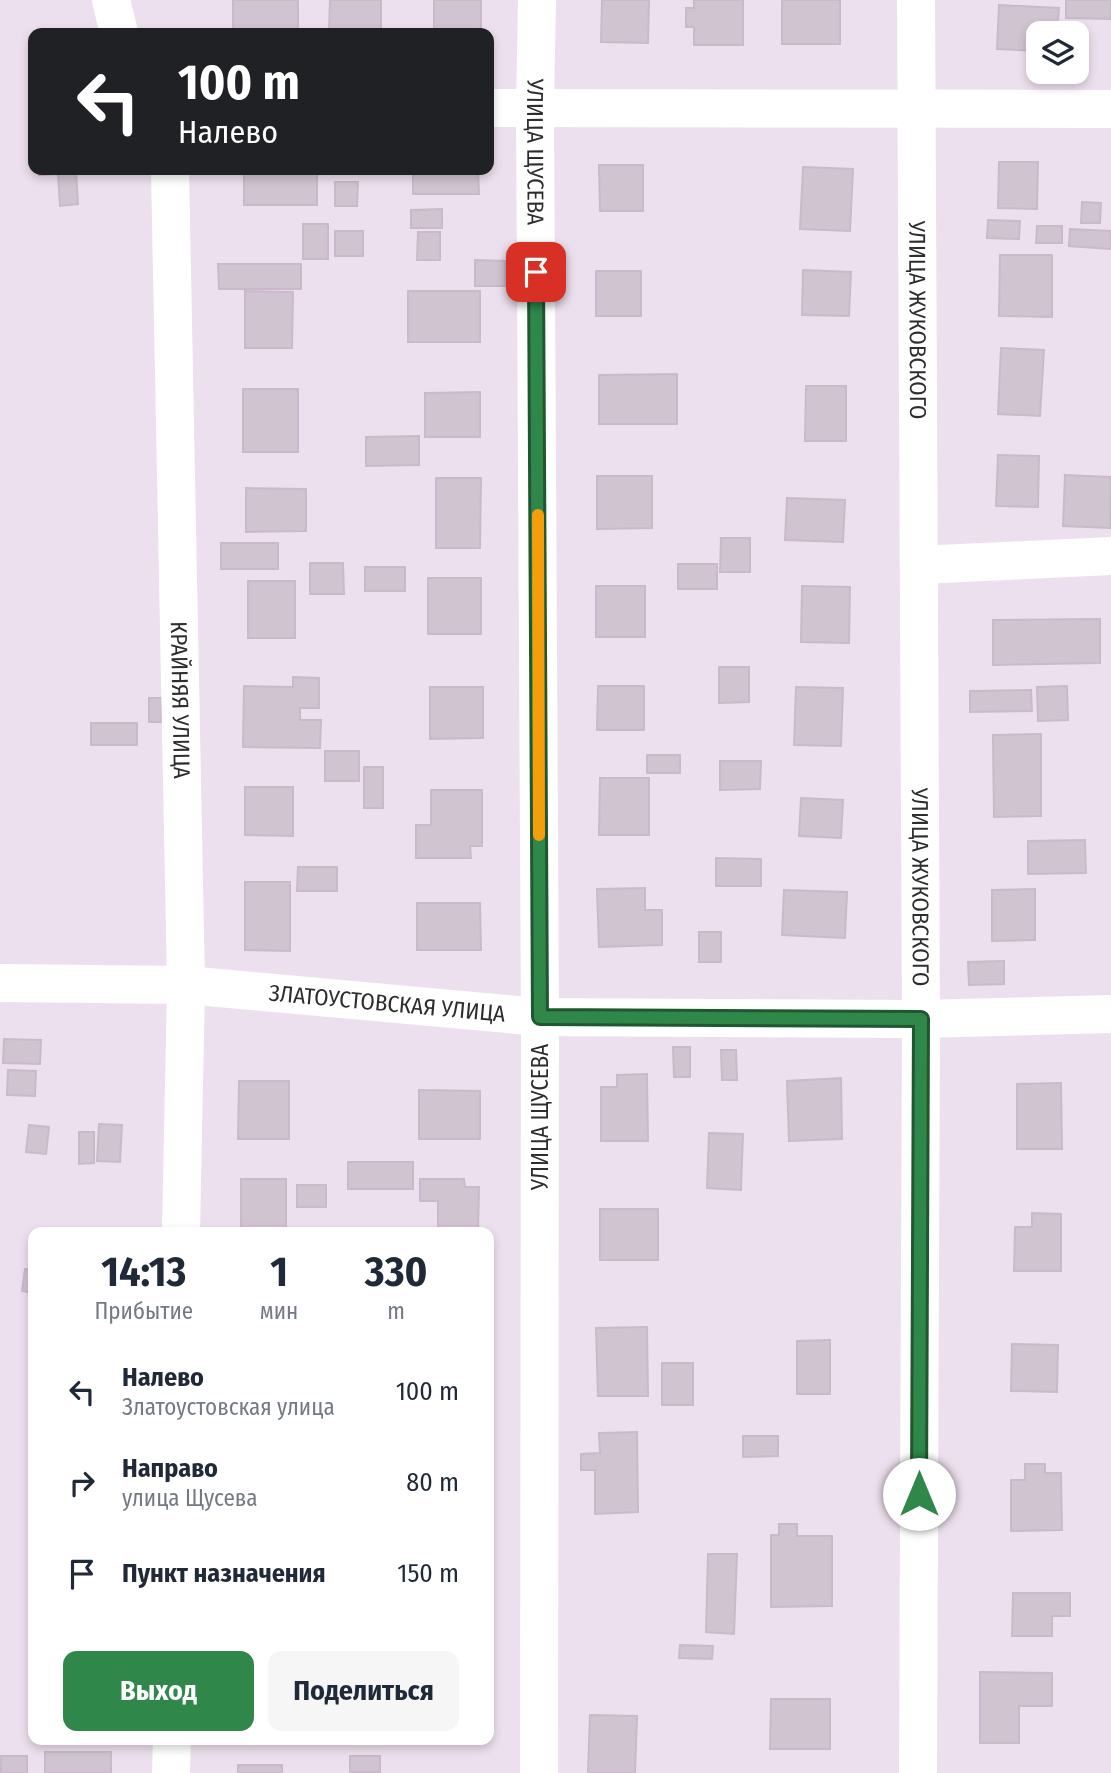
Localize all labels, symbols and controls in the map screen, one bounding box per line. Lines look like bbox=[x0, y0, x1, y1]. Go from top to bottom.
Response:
map controls bbox=[1026, 21, 1089, 84]
button: layers bbox=[1026, 21, 1089, 84]
text: 100 m bbox=[178, 53, 300, 112]
icon: left bbox=[63, 56, 154, 147]
street label: УЛИЦА ЩУСЕВА bbox=[521, 78, 550, 225]
text: Налево bbox=[178, 113, 278, 151]
street label: УЛИЦА ЖУКОВСКОГО bbox=[903, 220, 932, 419]
pin bbox=[506, 242, 566, 302]
icon: arrive bbox=[517, 253, 555, 291]
street label: КРАЙНЯЯ УЛИЦА bbox=[165, 621, 196, 779]
street label: УЛИЦА ЖУКОВСКОГО bbox=[906, 787, 935, 986]
street label: ЗЛАТОУСТОВСКАЯ УЛИЦА bbox=[268, 979, 507, 1028]
street label: УЛИЦА ЩУСЕВА bbox=[526, 1044, 554, 1191]
text: 14:13 bbox=[101, 1247, 186, 1297]
text: 1 bbox=[270, 1247, 288, 1297]
text: 330 bbox=[365, 1247, 427, 1297]
text: Прибытие bbox=[94, 1297, 193, 1325]
text: мин bbox=[260, 1297, 298, 1325]
text: m bbox=[387, 1297, 405, 1325]
text: Налево bbox=[122, 1362, 204, 1393]
icon: left bbox=[63, 1373, 101, 1411]
text: 100 m bbox=[396, 1376, 459, 1407]
text: Златоустовская улица bbox=[122, 1393, 335, 1421]
text: Направо bbox=[122, 1453, 218, 1484]
position arrow bbox=[882, 1457, 956, 1531]
icon: right bbox=[63, 1464, 101, 1502]
text: 80 m bbox=[406, 1467, 459, 1498]
text: улица Щусева bbox=[122, 1484, 257, 1512]
icon: arrive bbox=[63, 1555, 101, 1593]
text: Пункт назначения bbox=[122, 1558, 326, 1589]
text: 150 m bbox=[397, 1558, 459, 1589]
button: Выход bbox=[63, 1651, 254, 1731]
button: Поделиться bbox=[268, 1651, 459, 1731]

